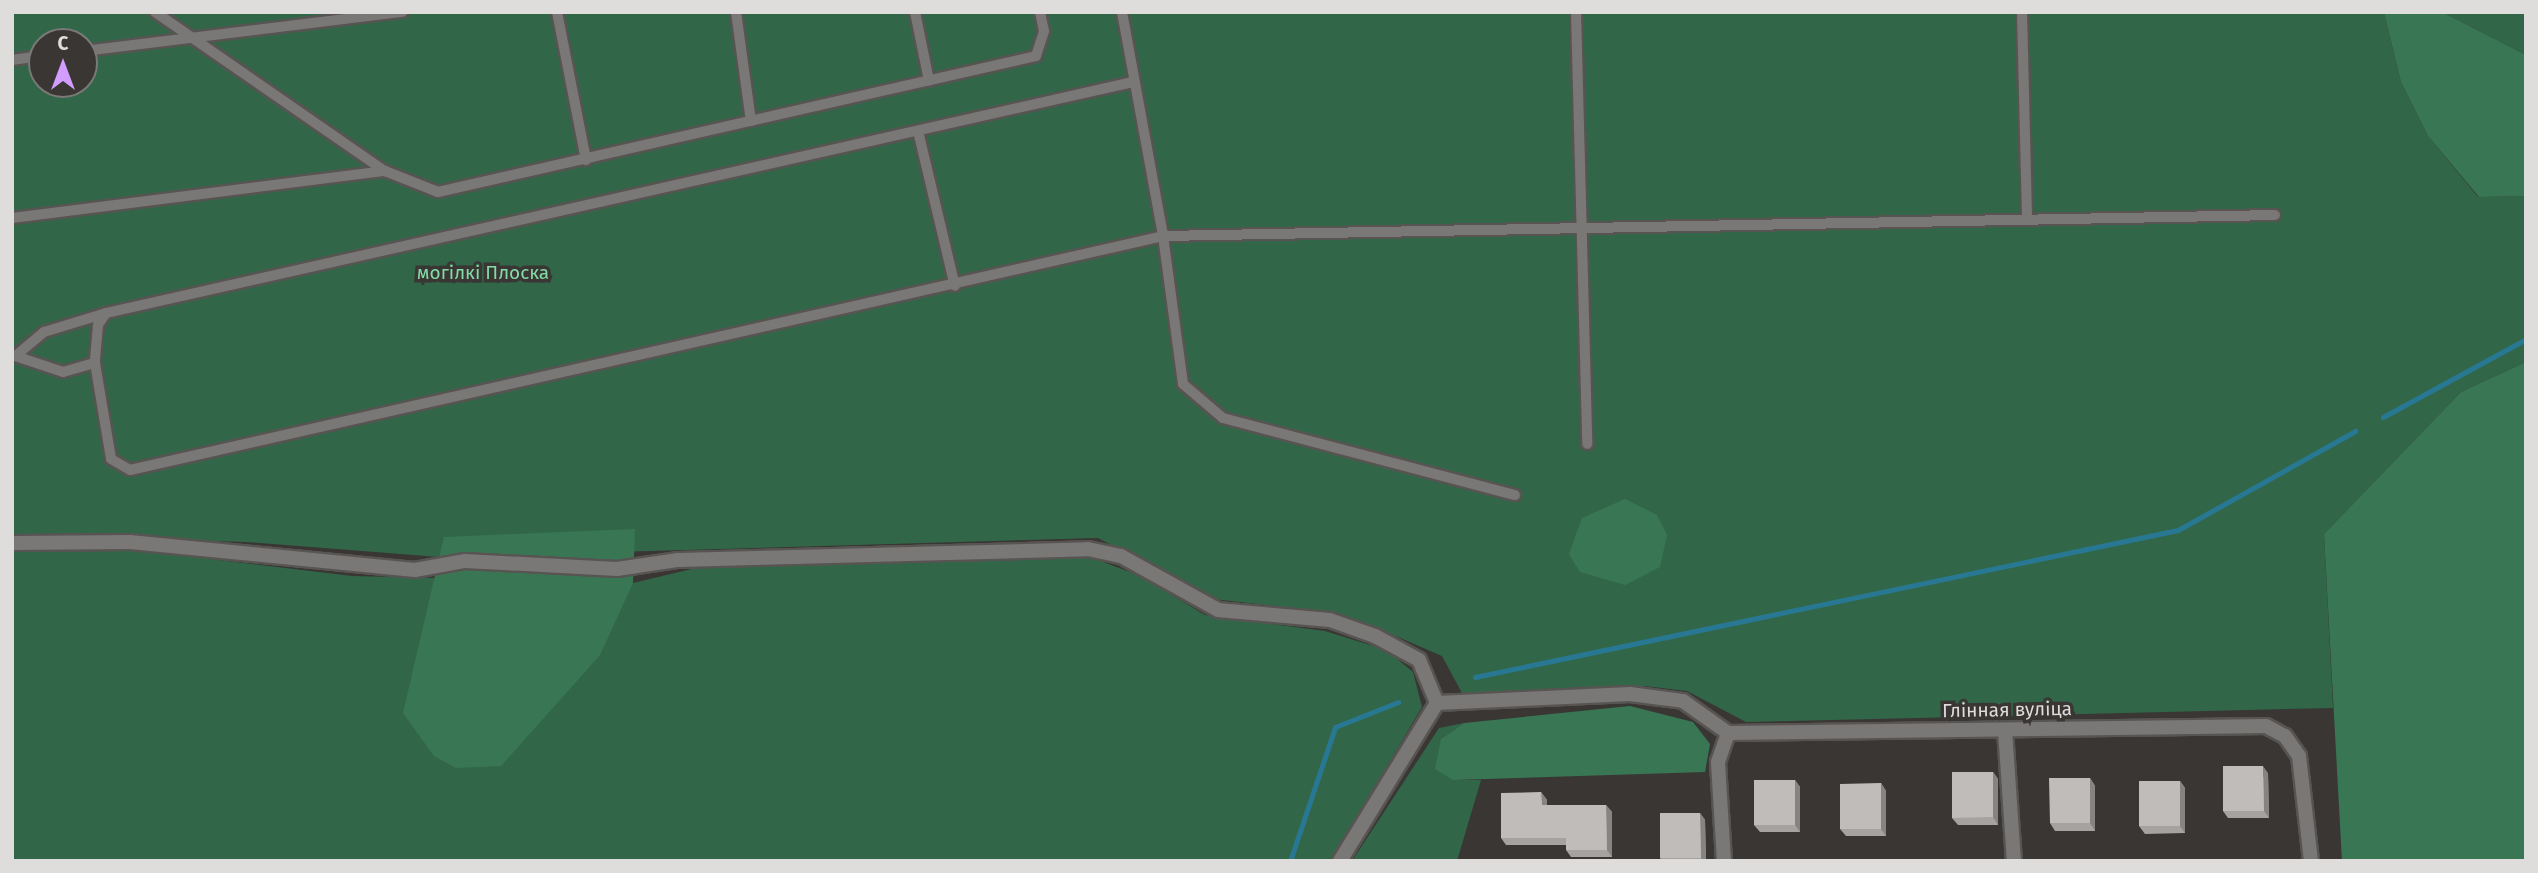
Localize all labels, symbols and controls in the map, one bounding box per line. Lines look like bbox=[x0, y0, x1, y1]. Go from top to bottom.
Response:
north arrow bbox=[28, 28, 98, 98]
text: С bbox=[58, 32, 68, 55]
park label: могілкі Плоска bbox=[417, 262, 549, 284]
street label: Глінная вуліца bbox=[1942, 697, 2072, 723]

